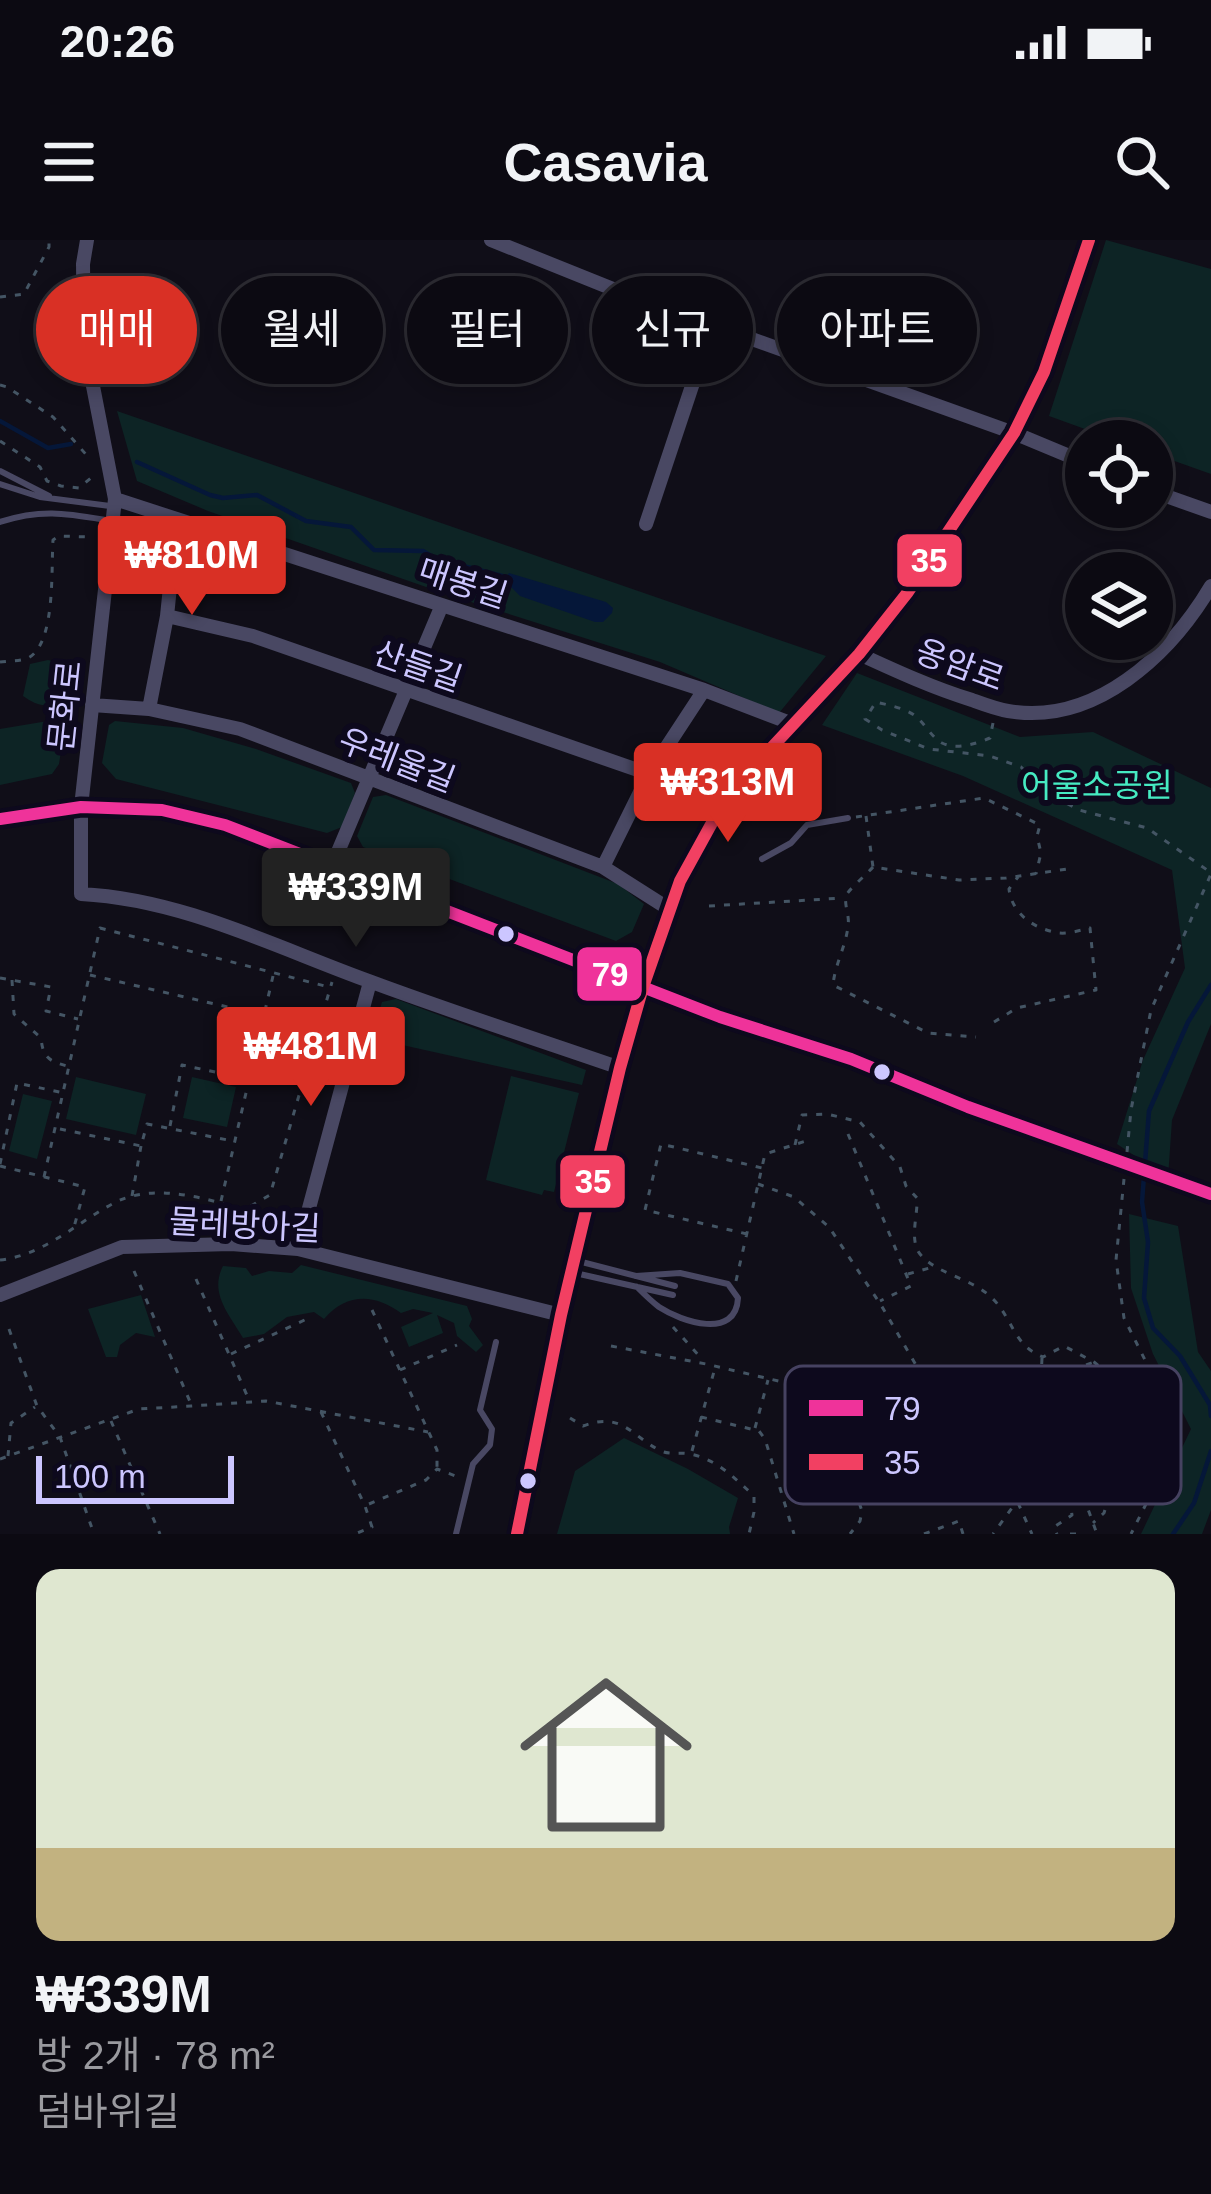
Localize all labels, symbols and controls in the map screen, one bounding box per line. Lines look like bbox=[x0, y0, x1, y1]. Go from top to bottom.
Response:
text: 20:26 bbox=[60, 16, 175, 67]
icon: menu bbox=[36, 129, 102, 195]
icon: search bbox=[1109, 129, 1175, 195]
text: Casavia bbox=[503, 132, 708, 192]
chip: 매매 bbox=[36, 276, 197, 384]
chip: 월세 bbox=[221, 276, 383, 384]
chip: 필터 bbox=[407, 276, 568, 384]
chip: 신규 bbox=[592, 276, 753, 384]
chip: 아파트 bbox=[777, 276, 977, 384]
map controls bbox=[1065, 420, 1173, 660]
button: locate bbox=[1065, 420, 1173, 528]
pin: ₩810M bbox=[108, 516, 276, 618]
line badge: 35 bbox=[895, 532, 964, 589]
text: ₩810M bbox=[125, 533, 259, 576]
text: 35 bbox=[911, 542, 947, 579]
street label: 매봉길 bbox=[414, 551, 512, 615]
button: layers bbox=[1065, 552, 1173, 660]
street label: 옹암로 bbox=[911, 632, 1009, 698]
street label: 산들길 bbox=[369, 634, 467, 698]
street label: 문화로 bbox=[42, 659, 88, 753]
street label: 우레울길 bbox=[334, 721, 460, 799]
pin: ₩313M bbox=[644, 743, 812, 845]
text: ₩313M bbox=[661, 760, 795, 803]
park label: 어울소공원 bbox=[1021, 767, 1173, 804]
pin: ₩339M bbox=[272, 848, 440, 950]
text: ₩339M bbox=[289, 865, 423, 908]
unlabelled marker bbox=[495, 923, 517, 945]
line badge: 79 bbox=[575, 945, 644, 1003]
text: 79 bbox=[592, 956, 628, 993]
pin: ₩481M bbox=[227, 1007, 395, 1109]
text: ₩481M bbox=[244, 1024, 378, 1067]
unlabelled marker bbox=[871, 1061, 893, 1083]
line badge: 35 bbox=[558, 1153, 627, 1210]
text: 35 bbox=[575, 1163, 611, 1200]
street label: 물레방아길 bbox=[168, 1203, 322, 1247]
legend bbox=[785, 1366, 1181, 1504]
text: 79 bbox=[884, 1390, 921, 1427]
text: 35 bbox=[884, 1444, 921, 1481]
scale bar bbox=[36, 1450, 234, 1503]
text: 100 m bbox=[54, 1458, 146, 1495]
unlabelled marker bbox=[517, 1470, 539, 1492]
icon: home bbox=[498, 1647, 714, 1863]
text: ₩339M bbox=[36, 1966, 212, 2023]
text: 방 2개 · 78 m² bbox=[36, 2034, 275, 2077]
text: 덤바위길 bbox=[36, 2090, 180, 2133]

